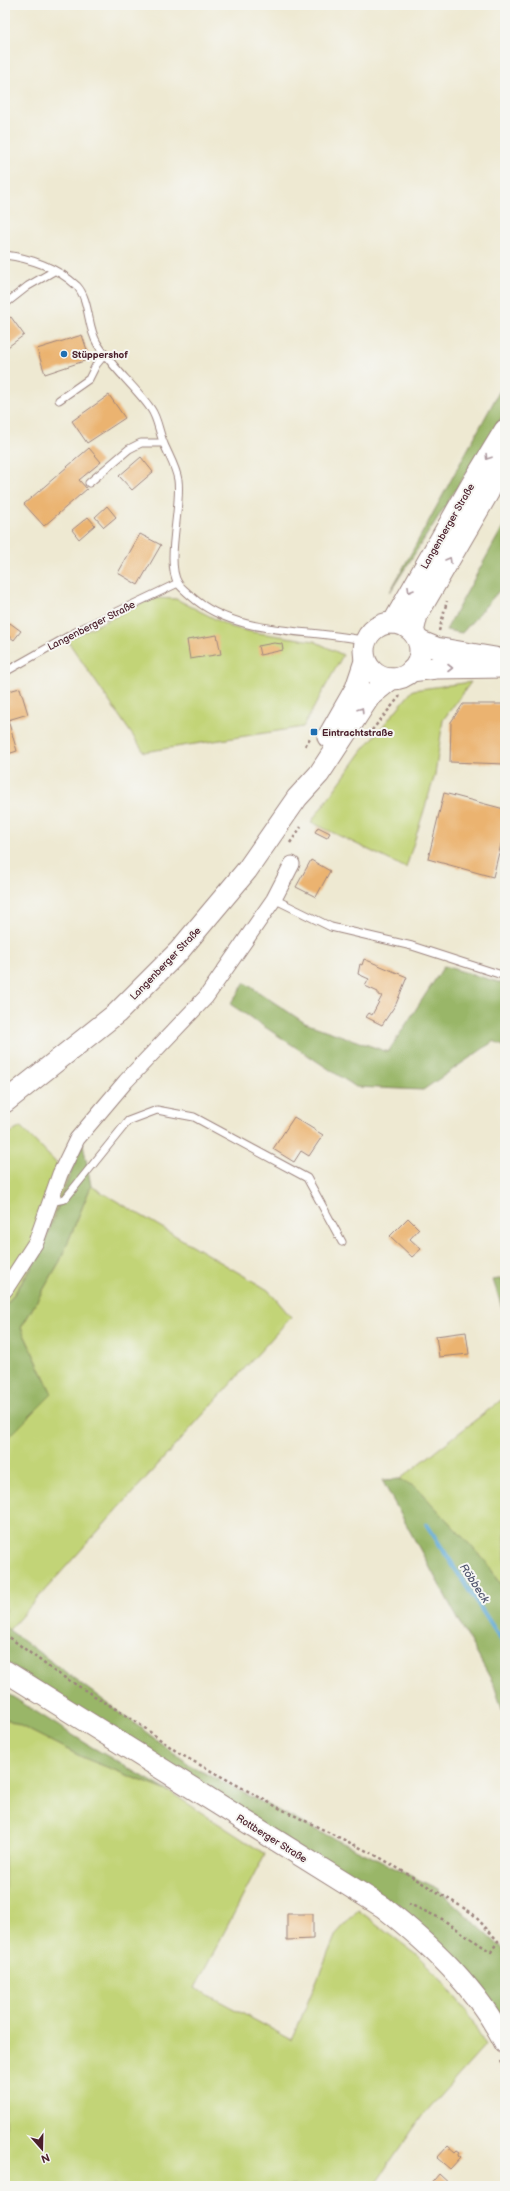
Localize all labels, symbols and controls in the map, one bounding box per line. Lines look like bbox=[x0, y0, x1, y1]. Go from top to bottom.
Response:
marker: Stüppershof bbox=[59, 349, 69, 359]
place label: Stüppershof bbox=[72, 349, 128, 361]
one-way arrow bbox=[486, 453, 493, 460]
street label: Langenberger Straße bbox=[418, 482, 477, 571]
one-way arrow bbox=[445, 557, 452, 564]
one-way arrow bbox=[407, 586, 414, 593]
street label: Langenberger Straße bbox=[46, 599, 137, 653]
one-way arrow bbox=[447, 664, 453, 672]
one-way arrow bbox=[356, 707, 364, 714]
marker: Eintrachtstraße bbox=[309, 727, 319, 737]
place label: Eintrachtstraße bbox=[322, 727, 393, 739]
street label: Langenberger Straße bbox=[128, 925, 204, 1003]
water label: Röbbeck bbox=[457, 1561, 492, 1606]
street label: Rottberger Straße bbox=[234, 1812, 309, 1866]
north arrow bbox=[22, 2129, 62, 2169]
text: N bbox=[39, 2150, 51, 2165]

